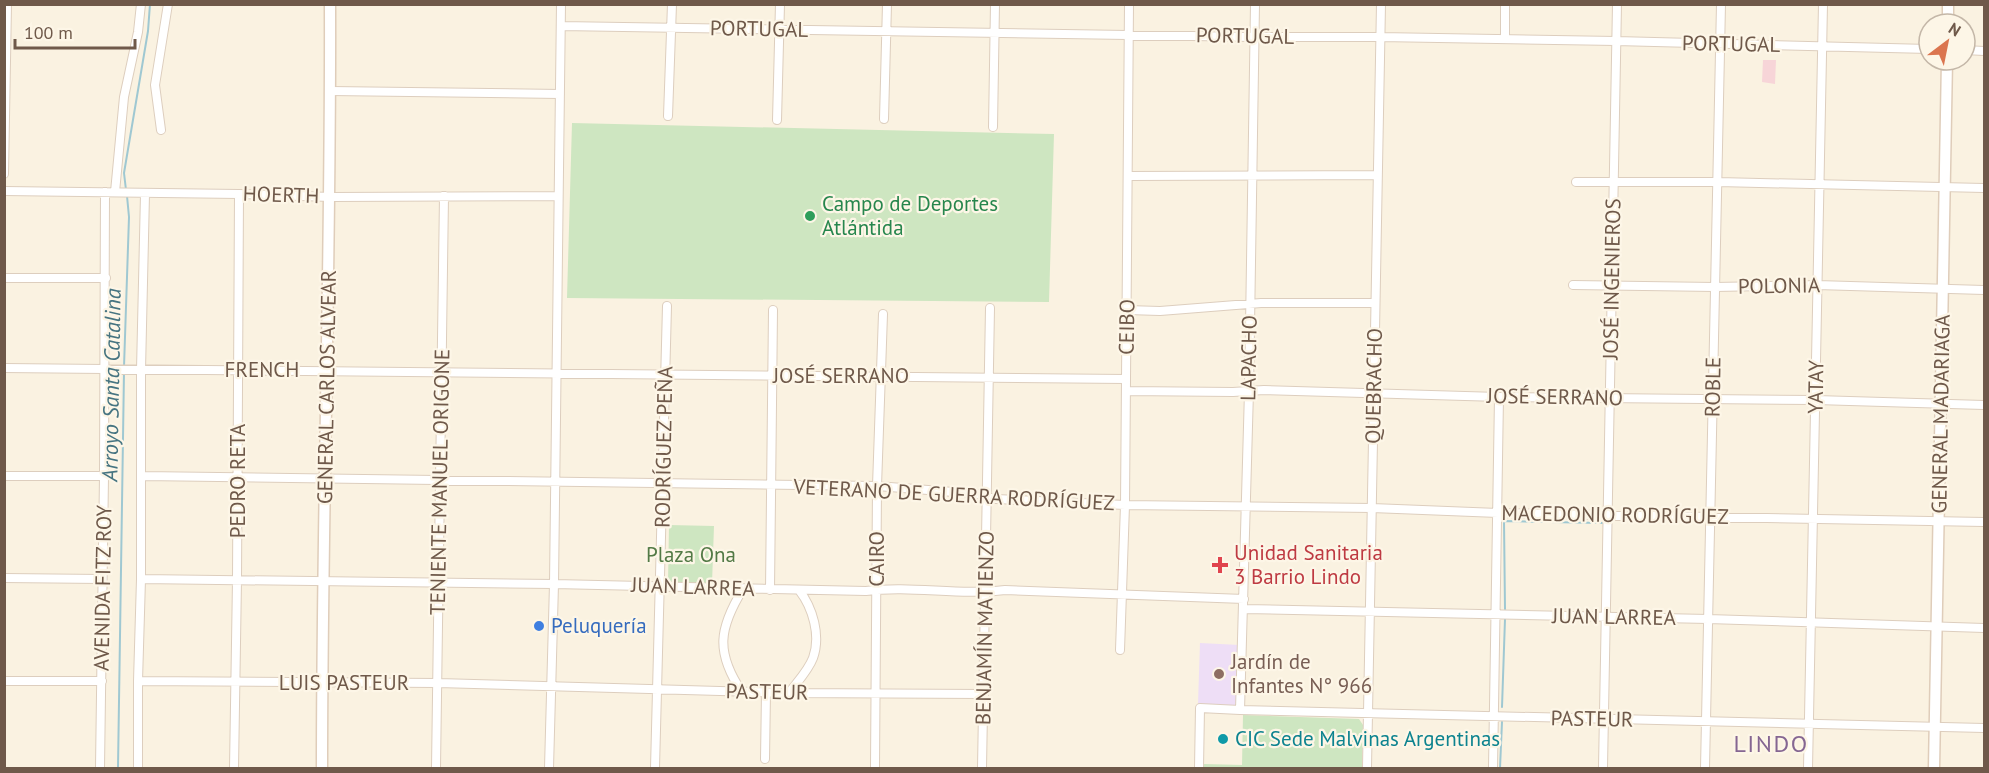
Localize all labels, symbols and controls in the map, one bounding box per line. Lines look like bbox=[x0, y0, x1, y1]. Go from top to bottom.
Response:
scale bar bbox=[15, 12, 135, 50]
north arrow bbox=[1917, 12, 1977, 72]
street label: PORTUGAL bbox=[710, 14, 809, 43]
text: N bbox=[1945, 18, 1965, 41]
text: 100 m bbox=[24, 21, 73, 44]
street label: PORTUGAL bbox=[1196, 21, 1295, 50]
street label: PORTUGAL bbox=[1682, 29, 1781, 58]
street label: HOERTH bbox=[242, 180, 320, 209]
place label: Campo de Deportes Atlántida bbox=[822, 190, 998, 241]
street label: JOSÉ INGENIEROS bbox=[1597, 198, 1626, 361]
marker: Campo de Deportes Atlántida bbox=[803, 209, 817, 223]
street label: GENERAL CARLOS ALVEAR bbox=[311, 270, 342, 504]
street label: POLONIA bbox=[1738, 271, 1821, 300]
water label: Arroyo Santa Catalina bbox=[95, 288, 127, 483]
street label: CEIBO bbox=[1113, 299, 1140, 355]
street label: GENERAL MADARIAGA bbox=[1925, 313, 1956, 514]
street label: LAPACHO bbox=[1234, 315, 1263, 401]
street label: QUEBRACHO bbox=[1359, 328, 1388, 444]
street label: TENIENTE MANUEL ORIGONE bbox=[424, 349, 455, 615]
street label: FRENCH bbox=[225, 356, 299, 383]
street label: ROBLE bbox=[1698, 357, 1727, 417]
street label: YATAY bbox=[1802, 359, 1829, 414]
street label: JOSÉ SERRANO bbox=[772, 362, 909, 389]
street label: RODRÍGUEZ PEÑA bbox=[649, 365, 678, 528]
street label: JOSÉ SERRANO bbox=[1486, 382, 1623, 411]
street label: PEDRO RETA bbox=[224, 423, 251, 538]
street label: VETERANO DE GUERRA RODRÍGUEZ bbox=[792, 473, 1115, 516]
street label: MACEDONIO RODRÍGUEZ bbox=[1501, 499, 1729, 530]
street label: AVENIDA FITZ ROY bbox=[88, 504, 117, 671]
street label: CAIRO bbox=[863, 531, 890, 587]
street label: BENJAMÍN MATIENZO bbox=[969, 531, 1000, 725]
place label: Unidad Sanitaria 3 Barrio Lindo bbox=[1234, 539, 1383, 590]
park label: Plaza Ona bbox=[646, 541, 736, 568]
marker: Unidad Sanitaria 3 Barrio Lindo bbox=[1211, 556, 1229, 574]
street label: JUAN LARREA bbox=[630, 571, 756, 602]
street label: JUAN LARREA bbox=[1551, 602, 1677, 631]
place label: Peluquería bbox=[551, 612, 647, 639]
marker: Peluquería bbox=[532, 619, 546, 633]
place label: Jardín de Infantes N° 966 bbox=[1230, 648, 1372, 699]
marker: Jardín de Infantes N° 966 bbox=[1212, 667, 1226, 681]
street label: LUIS PASTEUR bbox=[279, 669, 409, 696]
street label: PASTEUR bbox=[725, 677, 809, 706]
street label: PASTEUR bbox=[1550, 704, 1634, 733]
place label: CIC Sede Malvinas Argentinas bbox=[1235, 725, 1500, 752]
district label: LINDO bbox=[1733, 728, 1809, 759]
marker: CIC Sede Malvinas Argentinas bbox=[1216, 732, 1230, 746]

